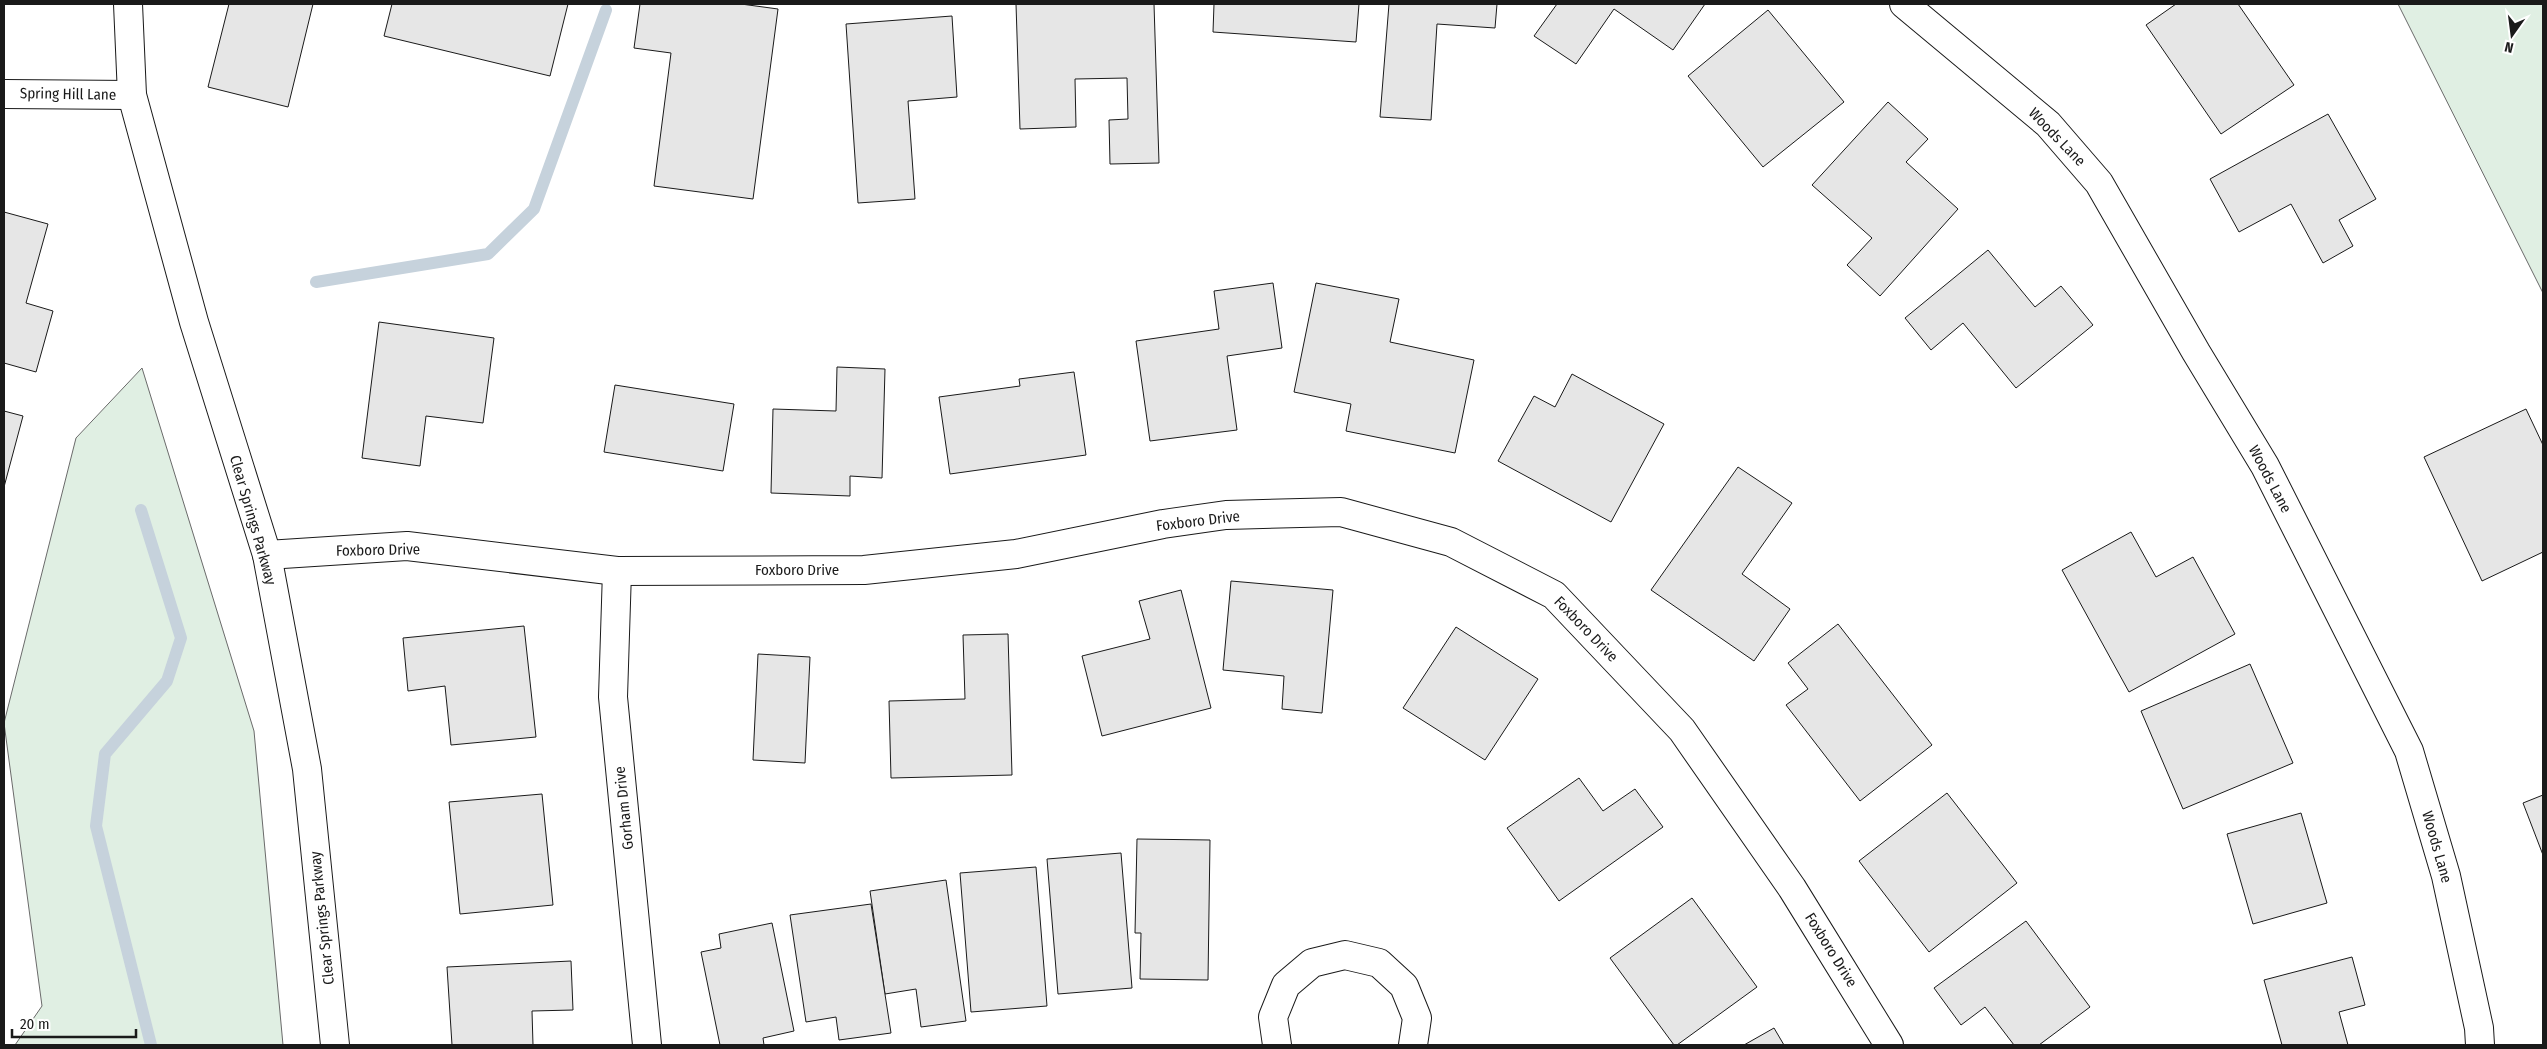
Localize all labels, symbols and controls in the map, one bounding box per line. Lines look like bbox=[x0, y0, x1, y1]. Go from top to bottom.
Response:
north arrow bbox=[2487, 10, 2537, 60]
text: N bbox=[2503, 38, 2515, 56]
street label: Spring Hill Lane bbox=[20, 84, 116, 104]
street label: Woods Lane bbox=[2025, 104, 2089, 170]
street label: Woods Lane bbox=[2245, 442, 2295, 516]
street label: Clear Springs Parkway bbox=[226, 453, 280, 587]
street label: Foxboro Drive bbox=[1155, 507, 1241, 535]
street label: Foxboro Drive bbox=[336, 540, 420, 560]
street label: Foxboro Drive bbox=[755, 561, 839, 579]
street label: Foxboro Drive bbox=[1550, 592, 1622, 666]
street label: Gorham Drive bbox=[611, 765, 637, 851]
street label: Woods Lane bbox=[2418, 809, 2456, 885]
street label: Clear Springs Parkway bbox=[306, 850, 338, 986]
street label: Foxboro Drive bbox=[1801, 910, 1861, 990]
scale bar bbox=[12, 1006, 136, 1038]
text: 20 m bbox=[20, 1015, 50, 1033]

